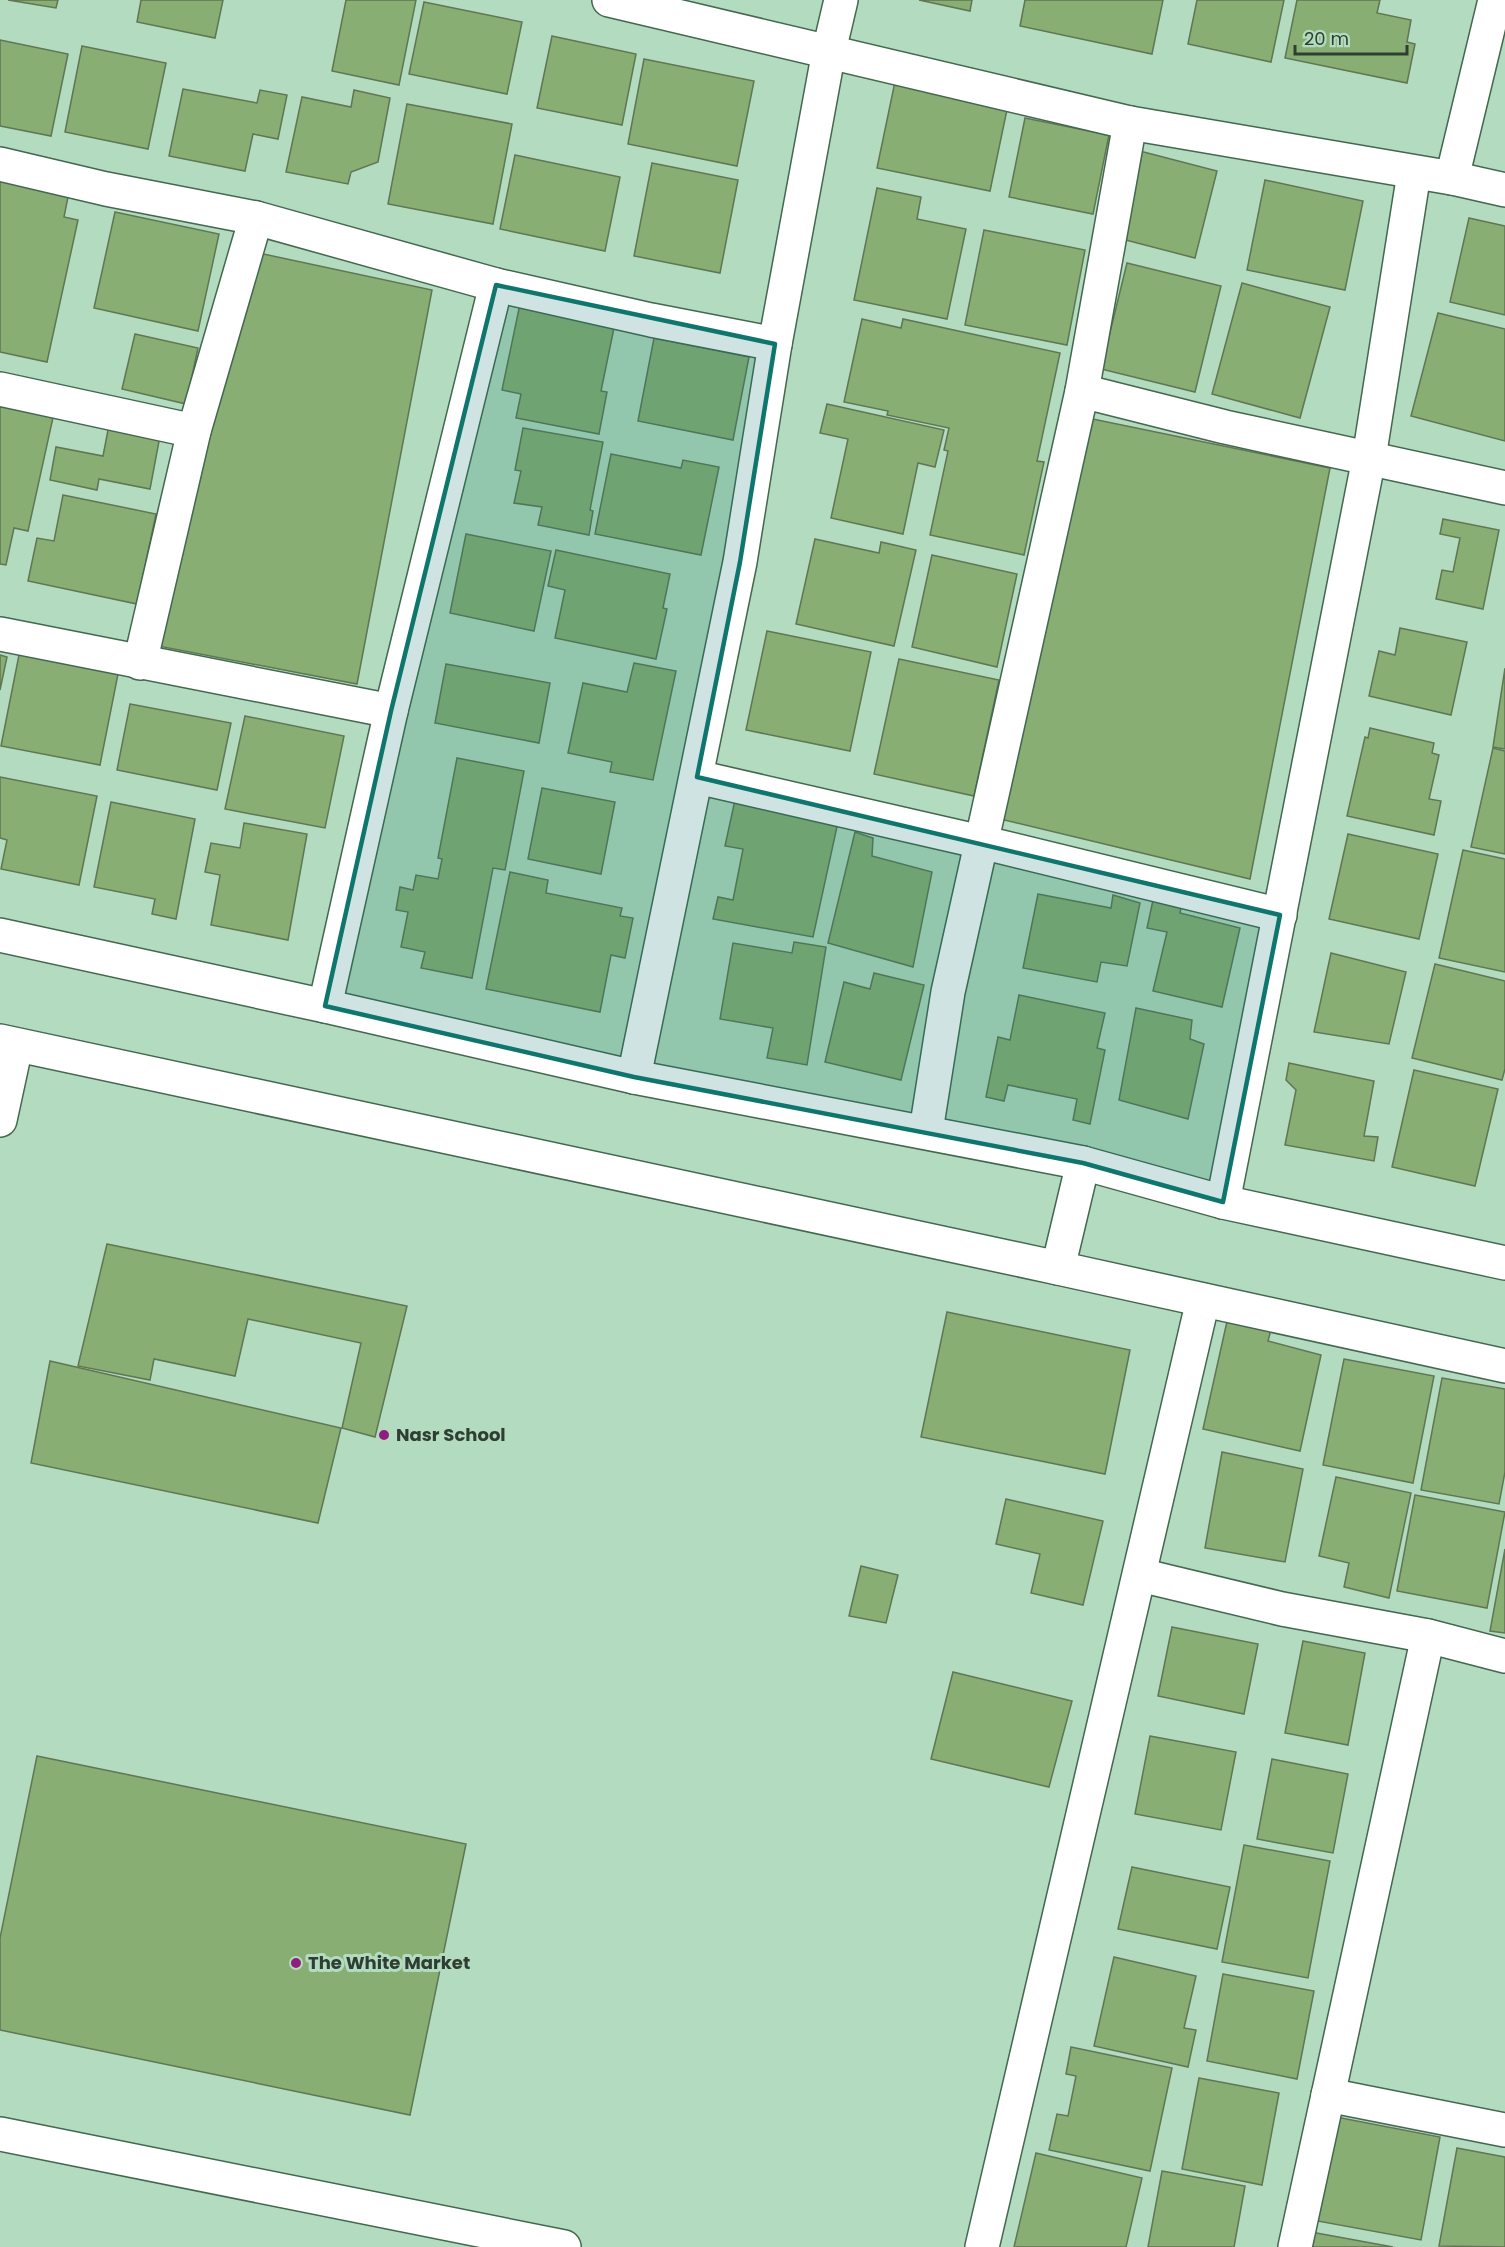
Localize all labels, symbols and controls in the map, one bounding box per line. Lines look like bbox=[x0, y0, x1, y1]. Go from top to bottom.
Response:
scale bar bbox=[1295, 18, 1408, 56]
text: 20 m bbox=[1304, 26, 1349, 51]
place label: Nasr School bbox=[396, 1422, 506, 1447]
marker: Nasr School bbox=[377, 1428, 391, 1442]
place label: The White Market bbox=[308, 1950, 470, 1975]
marker: The White Market bbox=[289, 1956, 303, 1970]

